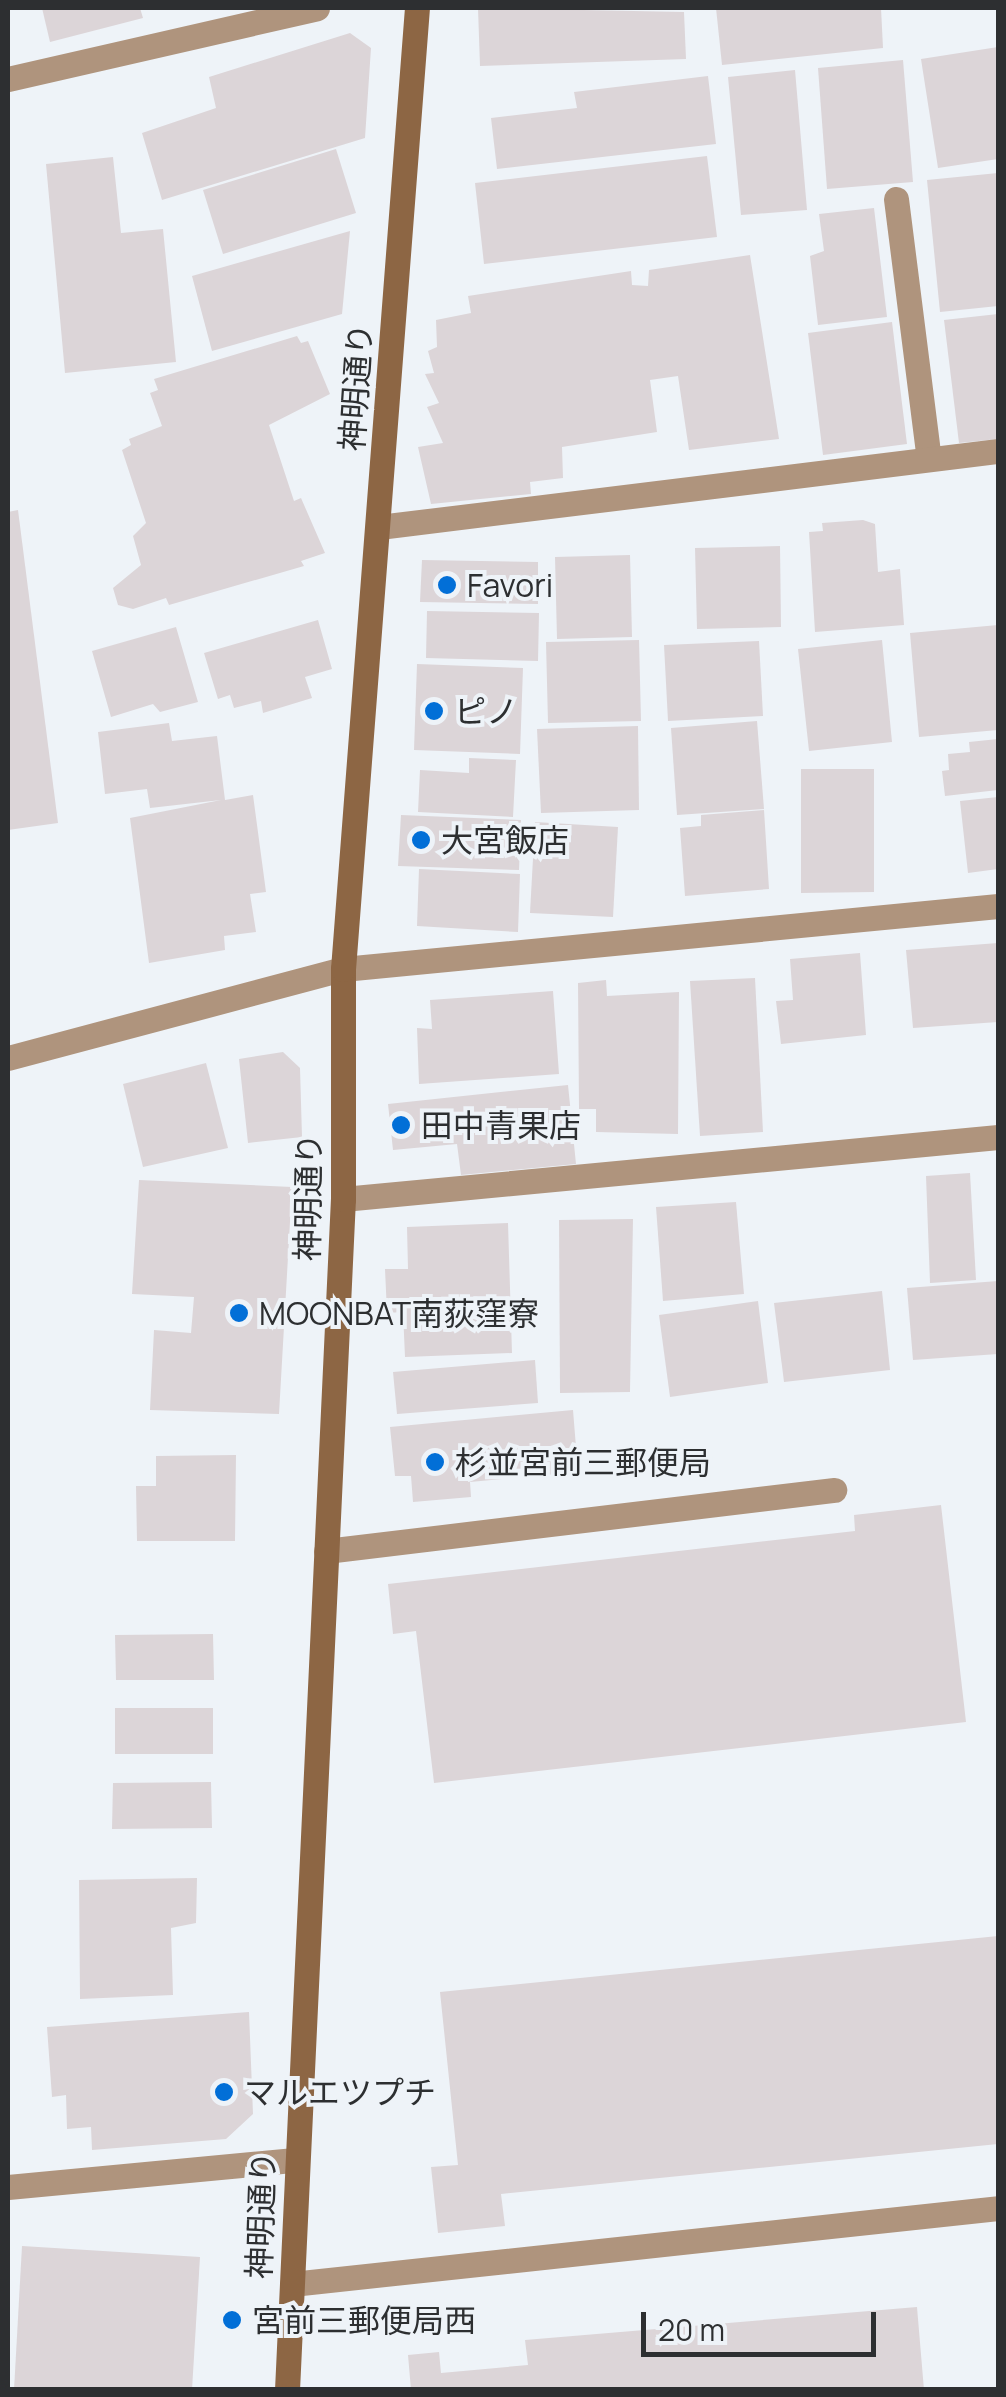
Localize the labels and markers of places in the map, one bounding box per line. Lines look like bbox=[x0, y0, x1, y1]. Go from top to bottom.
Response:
place label: Favori bbox=[467, 566, 553, 604]
marker: Favori bbox=[436, 574, 458, 596]
place label: ピノ bbox=[454, 692, 518, 730]
marker: ピノ bbox=[423, 700, 445, 722]
place label: 大宮飯店 bbox=[441, 821, 569, 859]
marker: 大宮飯店 bbox=[410, 829, 432, 851]
place label: 田中青果店 bbox=[421, 1106, 581, 1144]
marker: 田中青果店 bbox=[390, 1114, 412, 1136]
place label: MOONBAT南荻窪寮 bbox=[259, 1294, 539, 1332]
marker: MOONBAT南荻窪寮 bbox=[228, 1302, 250, 1324]
place label: 杉並宮前三郵便局 bbox=[455, 1443, 711, 1481]
marker: 杉並宮前三郵便局 bbox=[424, 1451, 446, 1473]
place label: マルエツプチ bbox=[244, 2073, 436, 2111]
marker: マルエツプチ bbox=[213, 2081, 235, 2103]
place label: 宮前三郵便局西 bbox=[252, 2301, 476, 2339]
marker: 宮前三郵便局西 bbox=[221, 2309, 243, 2331]

